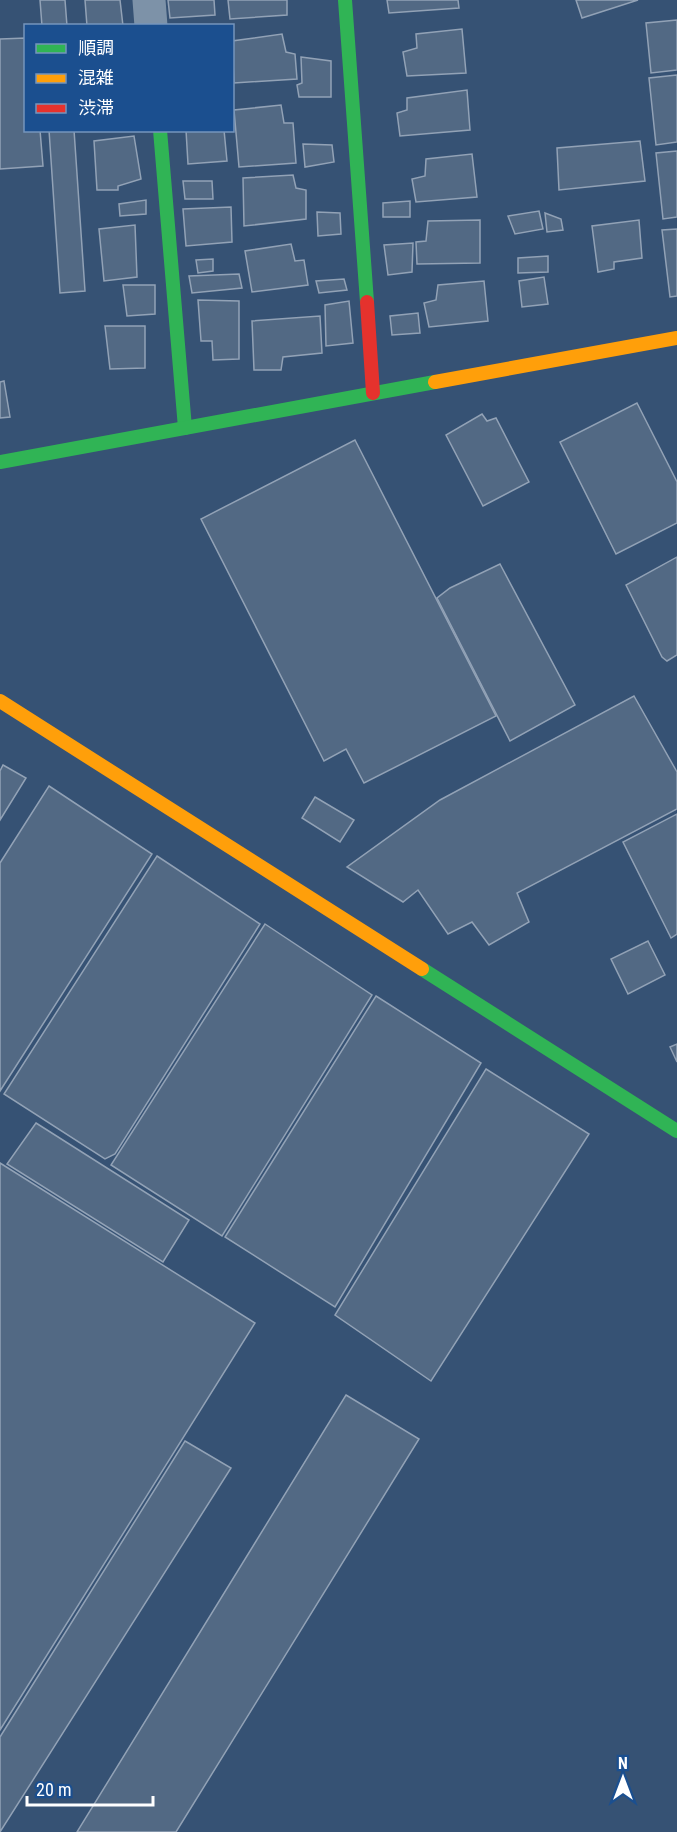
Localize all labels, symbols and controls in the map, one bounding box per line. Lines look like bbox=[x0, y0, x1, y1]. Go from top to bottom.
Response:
legend bbox=[24, 24, 234, 132]
text: 順調 bbox=[78, 37, 114, 58]
text: 混雑 bbox=[78, 67, 114, 88]
text: 渋滞 bbox=[78, 97, 114, 118]
north arrow bbox=[593, 1748, 653, 1808]
text: N bbox=[618, 1754, 628, 1773]
scale bar bbox=[27, 1769, 153, 1807]
text: 20 m bbox=[36, 1779, 71, 1800]

